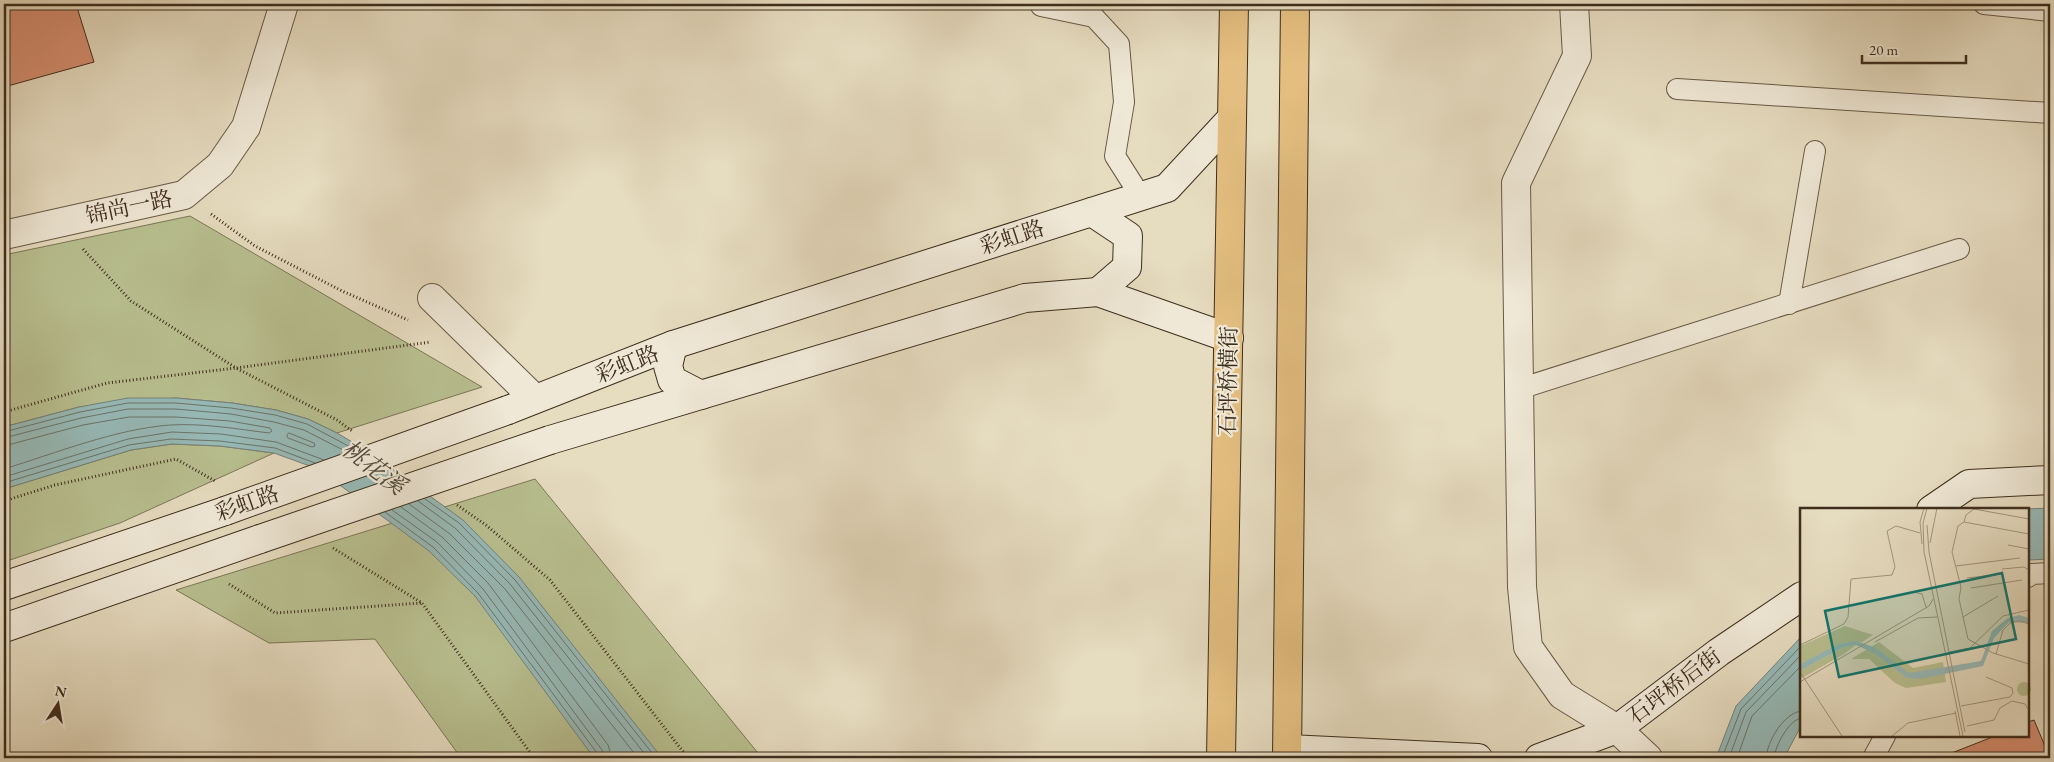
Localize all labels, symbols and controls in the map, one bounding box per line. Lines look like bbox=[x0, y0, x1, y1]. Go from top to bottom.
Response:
scale bar bbox=[1862, 32, 1965, 64]
text: 20 m bbox=[1869, 40, 1898, 59]
street label: 锦尚一路 bbox=[83, 184, 175, 230]
street label: 彩虹路 bbox=[976, 213, 1048, 261]
street label: 石坪桥横街 bbox=[1213, 326, 1243, 436]
street label: 彩虹路 bbox=[591, 339, 663, 389]
water label: 桃花溪 bbox=[336, 433, 414, 503]
street label: 彩虹路 bbox=[211, 479, 283, 527]
inset map bbox=[1800, 508, 2029, 737]
street label: 石坪桥后街 bbox=[1621, 641, 1727, 731]
north arrow bbox=[32, 680, 82, 730]
text: N bbox=[53, 681, 69, 701]

